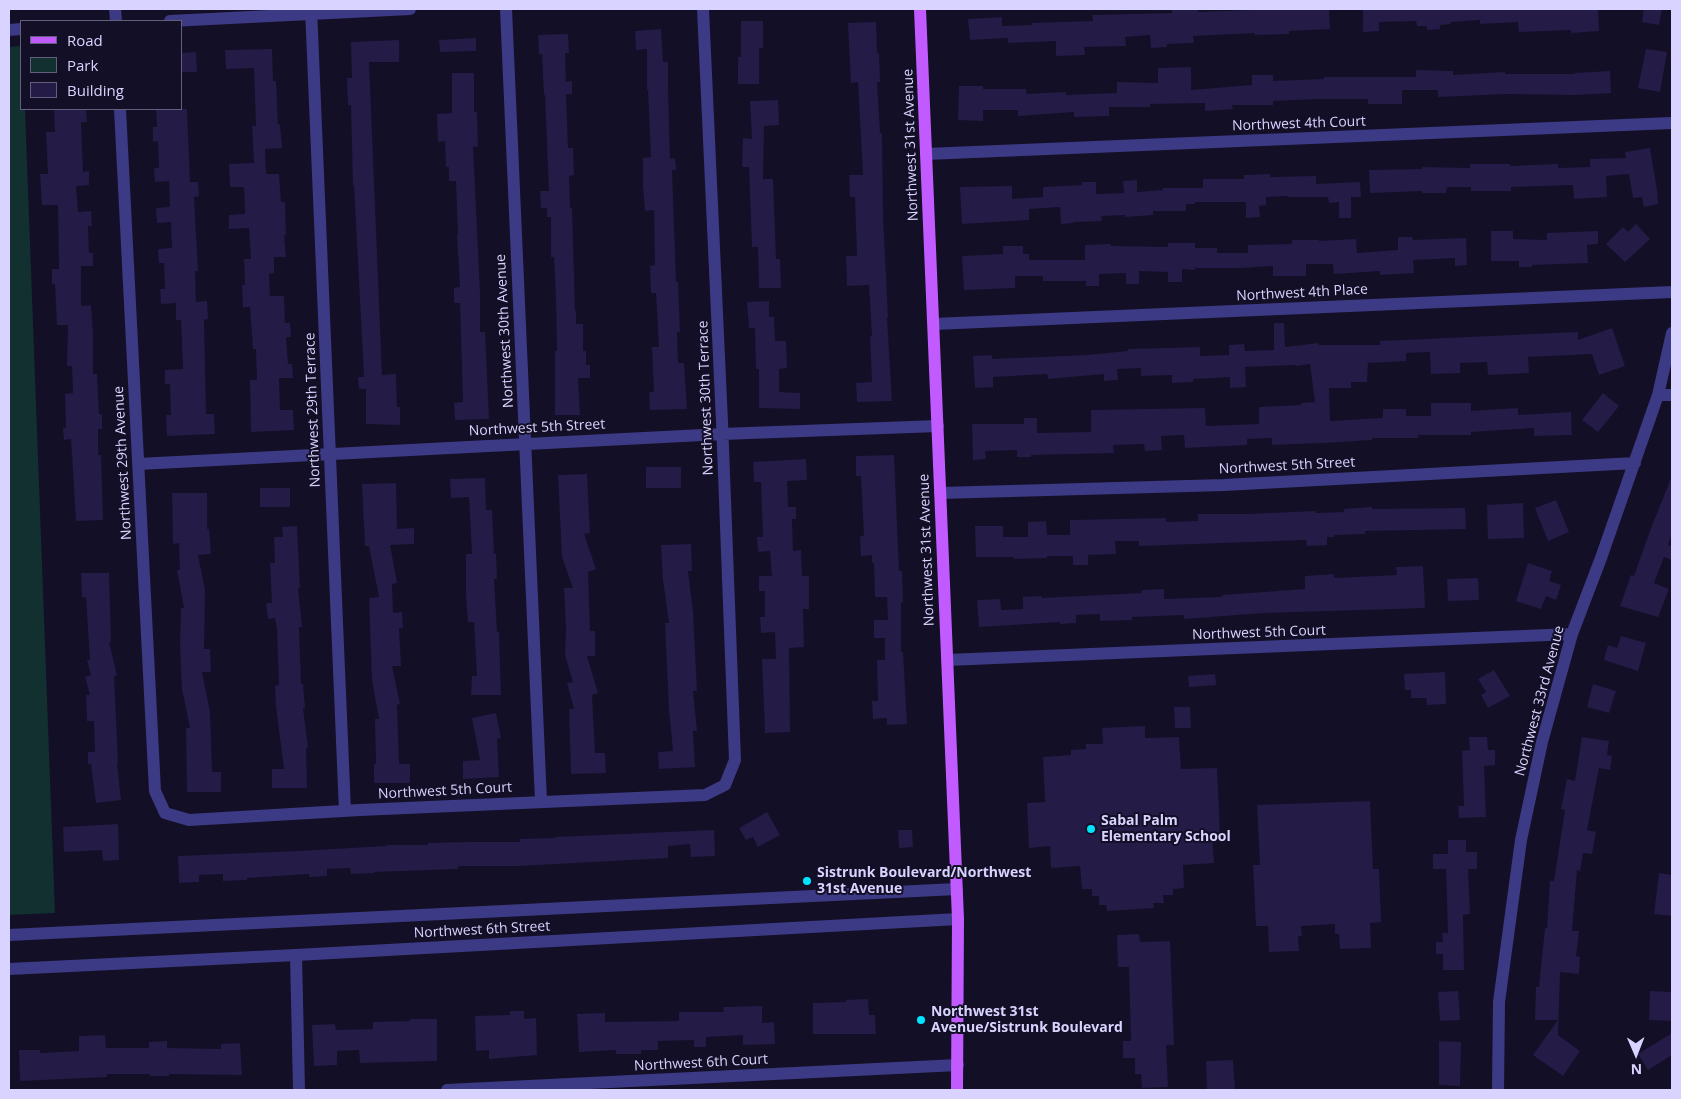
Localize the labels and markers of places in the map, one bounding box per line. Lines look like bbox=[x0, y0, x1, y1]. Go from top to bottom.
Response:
place label: Sabal Palm Elementary School bbox=[1101, 813, 1231, 846]
marker: Sabal Palm Elementary School bbox=[1085, 823, 1097, 835]
place label: Sistrunk Boulevard/Northwest 31st Avenue bbox=[817, 865, 1031, 898]
marker: Sistrunk Boulevard/Northwest 31st Avenue bbox=[801, 875, 813, 887]
place label: Northwest 31st Avenue/Sistrunk Boulevard bbox=[931, 1004, 1123, 1036]
marker: Northwest 31st Avenue/Sistrunk Boulevard bbox=[915, 1014, 927, 1026]

